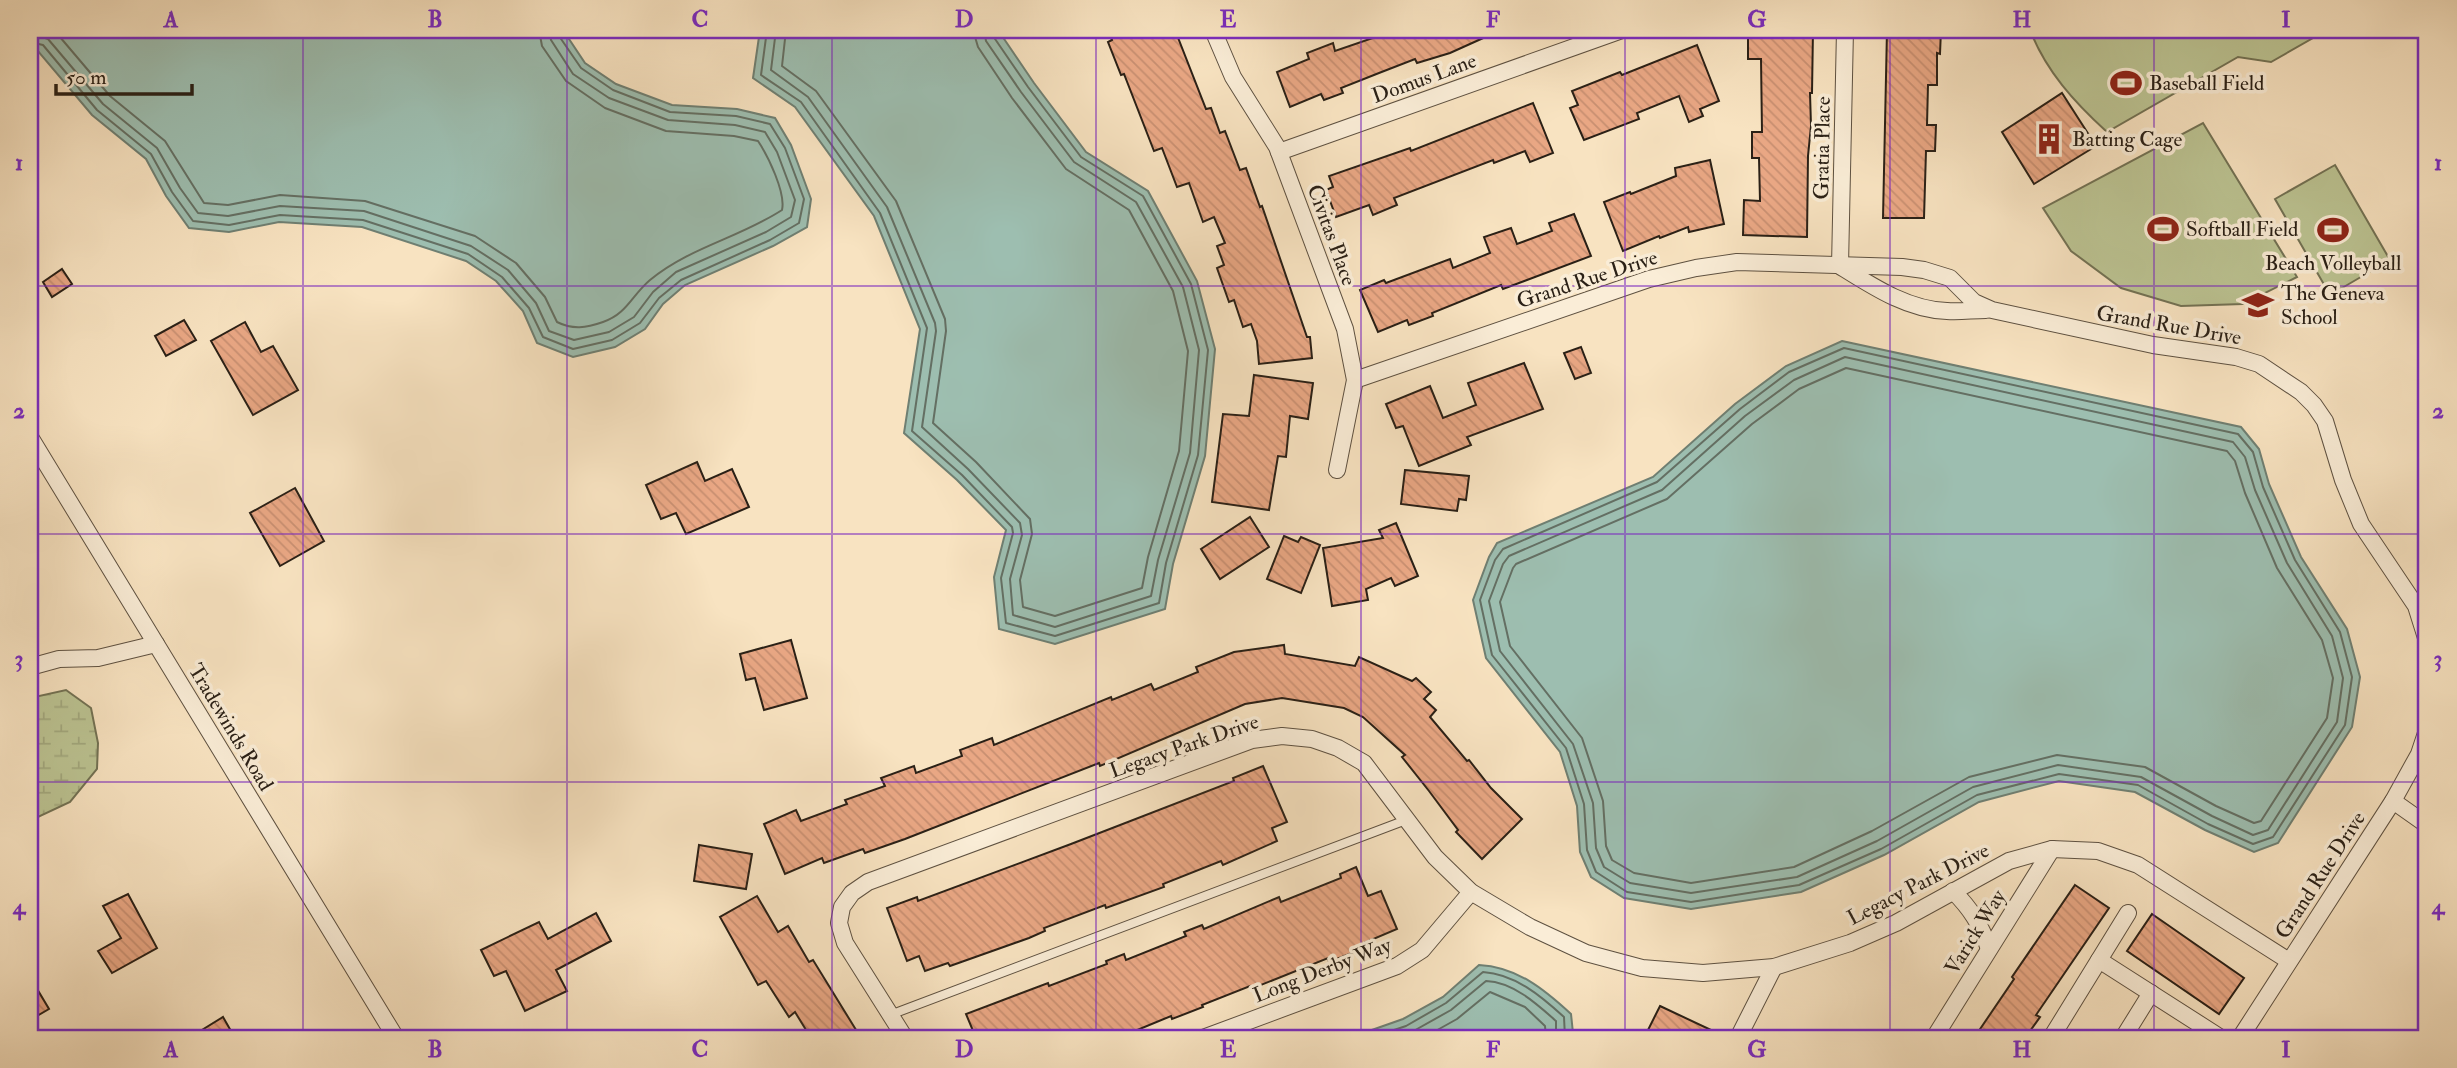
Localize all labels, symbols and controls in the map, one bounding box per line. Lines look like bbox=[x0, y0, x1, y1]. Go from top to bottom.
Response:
text: A bbox=[163, 5, 179, 34]
text: B bbox=[427, 5, 443, 34]
text: C bbox=[692, 5, 708, 34]
text: D bbox=[955, 5, 973, 34]
text: E bbox=[1220, 5, 1237, 34]
text: F bbox=[1486, 5, 1501, 34]
text: G bbox=[1747, 5, 1767, 34]
text: H bbox=[2013, 5, 2032, 34]
text: I bbox=[2281, 5, 2291, 34]
street label: Domus Lane bbox=[1368, 47, 1480, 110]
scale bar bbox=[56, 52, 192, 96]
text: 50 m bbox=[66, 64, 107, 91]
sports icon: Baseball Field bbox=[2109, 66, 2143, 100]
place label: Baseball Field bbox=[2149, 70, 2265, 97]
street label: Gratia Place bbox=[1808, 96, 1837, 200]
building icon: Batting Cage bbox=[2032, 122, 2066, 156]
place label: Batting Cage bbox=[2072, 126, 2182, 153]
text: 1 bbox=[15, 148, 23, 177]
text: 1 bbox=[2434, 148, 2442, 177]
street label: Civitas Place bbox=[1301, 181, 1362, 290]
sports icon: Softball Field bbox=[2146, 212, 2180, 246]
sports icon: Beach Volleyball bbox=[2316, 213, 2350, 247]
place label: Softball Field bbox=[2186, 216, 2299, 243]
street label: Grand Rue Drive bbox=[1513, 244, 1661, 315]
place label: Beach Volleyball bbox=[2265, 250, 2402, 277]
place label: The Geneva School bbox=[2281, 280, 2385, 331]
school or university icon: The Geneva School bbox=[2241, 288, 2275, 322]
street label: Grand Rue Drive bbox=[2094, 299, 2244, 352]
text: 2 bbox=[13, 396, 25, 425]
text: 2 bbox=[2432, 396, 2444, 425]
text: 3 bbox=[15, 644, 23, 673]
text: 3 bbox=[2434, 644, 2442, 673]
street label: Tradewinds Road bbox=[182, 659, 280, 797]
street label: Legacy Park Drive bbox=[1106, 708, 1262, 785]
street label: Grand Rue Drive bbox=[2269, 806, 2372, 944]
street label: Legacy Park Drive bbox=[1843, 837, 1994, 932]
street label: Varick Way bbox=[1939, 884, 2012, 980]
text: 4 bbox=[12, 892, 27, 921]
text: 4 bbox=[2431, 892, 2446, 921]
street label: Long Derby Way bbox=[1249, 931, 1396, 1009]
text: A bbox=[163, 1035, 179, 1064]
text: B bbox=[427, 1035, 443, 1064]
text: C bbox=[692, 1035, 708, 1064]
text: D bbox=[955, 1035, 973, 1064]
text: E bbox=[1220, 1035, 1237, 1064]
text: F bbox=[1486, 1035, 1501, 1064]
text: G bbox=[1747, 1035, 1767, 1064]
text: H bbox=[2013, 1035, 2032, 1064]
text: I bbox=[2281, 1035, 2291, 1064]

